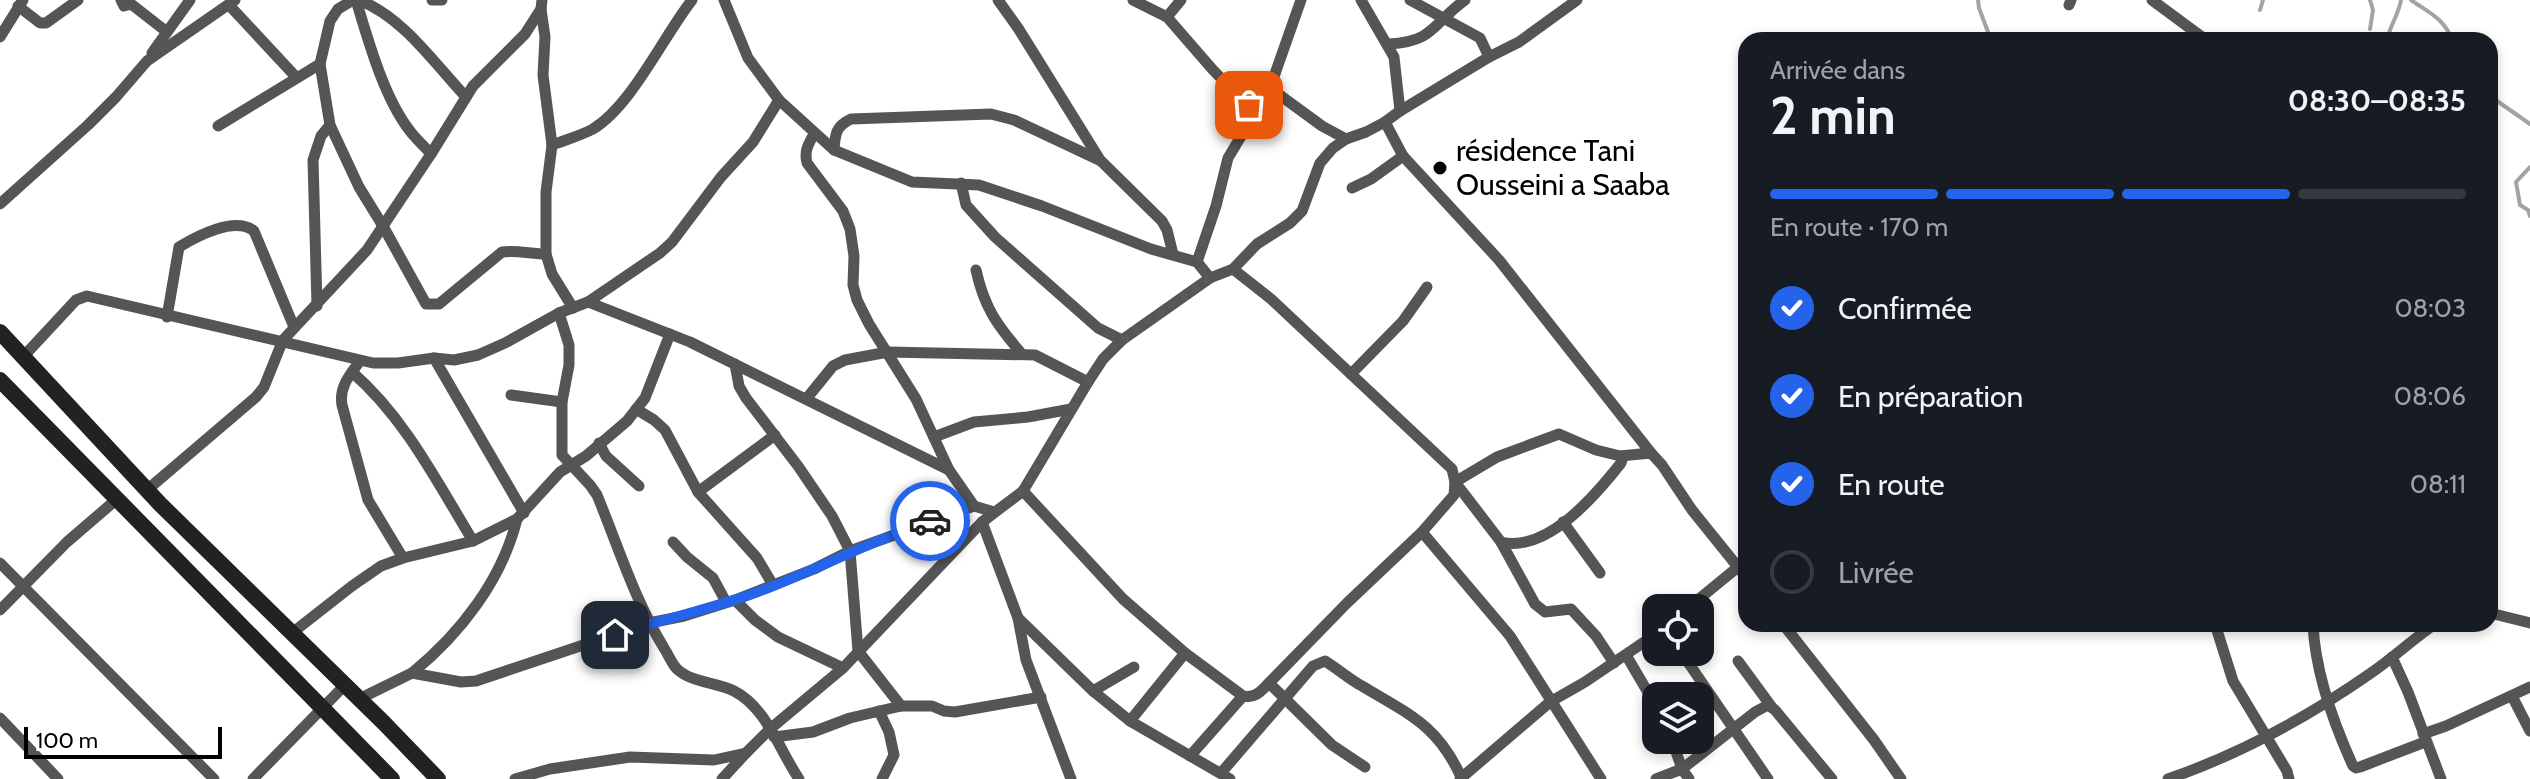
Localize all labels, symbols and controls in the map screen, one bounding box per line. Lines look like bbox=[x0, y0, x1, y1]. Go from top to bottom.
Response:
text: Arrivée dans bbox=[1770, 54, 1905, 86]
pin bbox=[1215, 71, 1283, 139]
text: 08:30–08:35 bbox=[2288, 82, 2466, 119]
icon: bag bbox=[1227, 83, 1271, 127]
text: 2 min bbox=[1770, 84, 1896, 147]
place label: résidence Tani Ousseini a Saaba bbox=[1456, 132, 1670, 203]
marker: résidence Tani Ousseini a Saaba bbox=[1431, 159, 1449, 177]
text: En route · 170 m bbox=[1770, 211, 1948, 243]
icon: check bbox=[1770, 286, 1814, 330]
text: Confirmée bbox=[1838, 290, 1972, 327]
text: 08:03 bbox=[2394, 292, 2466, 324]
icon: check bbox=[1770, 374, 1814, 418]
text: En préparation bbox=[1838, 378, 2023, 415]
text: 08:06 bbox=[2394, 380, 2466, 412]
icon: check bbox=[1770, 462, 1814, 506]
text: En route bbox=[1838, 466, 1945, 503]
text: 08:11 bbox=[2410, 468, 2466, 500]
courier bbox=[890, 481, 970, 561]
icon: car bbox=[908, 499, 952, 543]
text: Livrée bbox=[1838, 554, 1914, 591]
map controls bbox=[1642, 594, 1714, 754]
button: locate bbox=[1642, 594, 1714, 666]
pin bbox=[581, 601, 649, 669]
icon: home bbox=[593, 613, 637, 657]
button: layers bbox=[1642, 682, 1714, 754]
scale bar bbox=[24, 723, 222, 759]
text: 100 m bbox=[36, 727, 98, 754]

